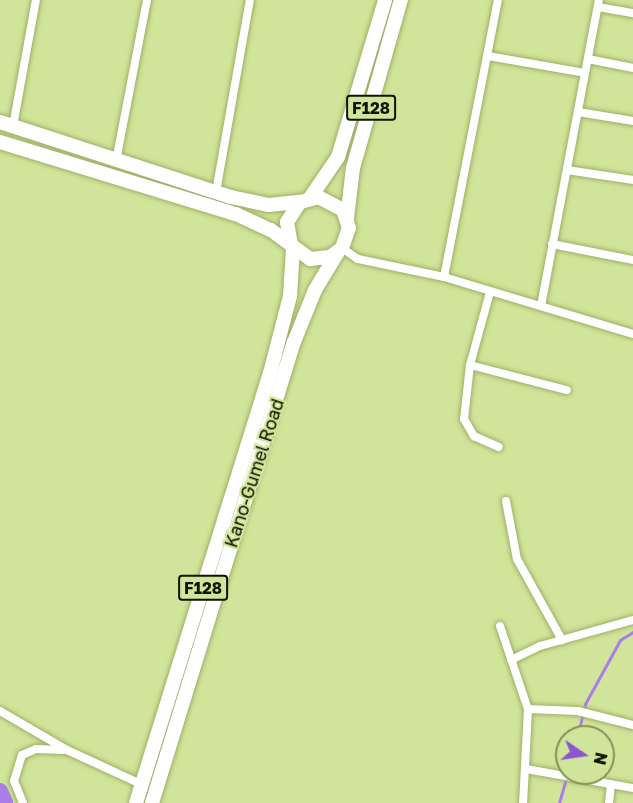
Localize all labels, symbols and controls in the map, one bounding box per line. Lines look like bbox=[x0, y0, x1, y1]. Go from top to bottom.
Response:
road number: F128 bbox=[346, 95, 397, 121]
street label: Kano-Gumel Road bbox=[220, 396, 288, 550]
road number: F128 bbox=[178, 575, 228, 601]
north arrow bbox=[555, 725, 615, 785]
text: N bbox=[589, 750, 612, 767]

